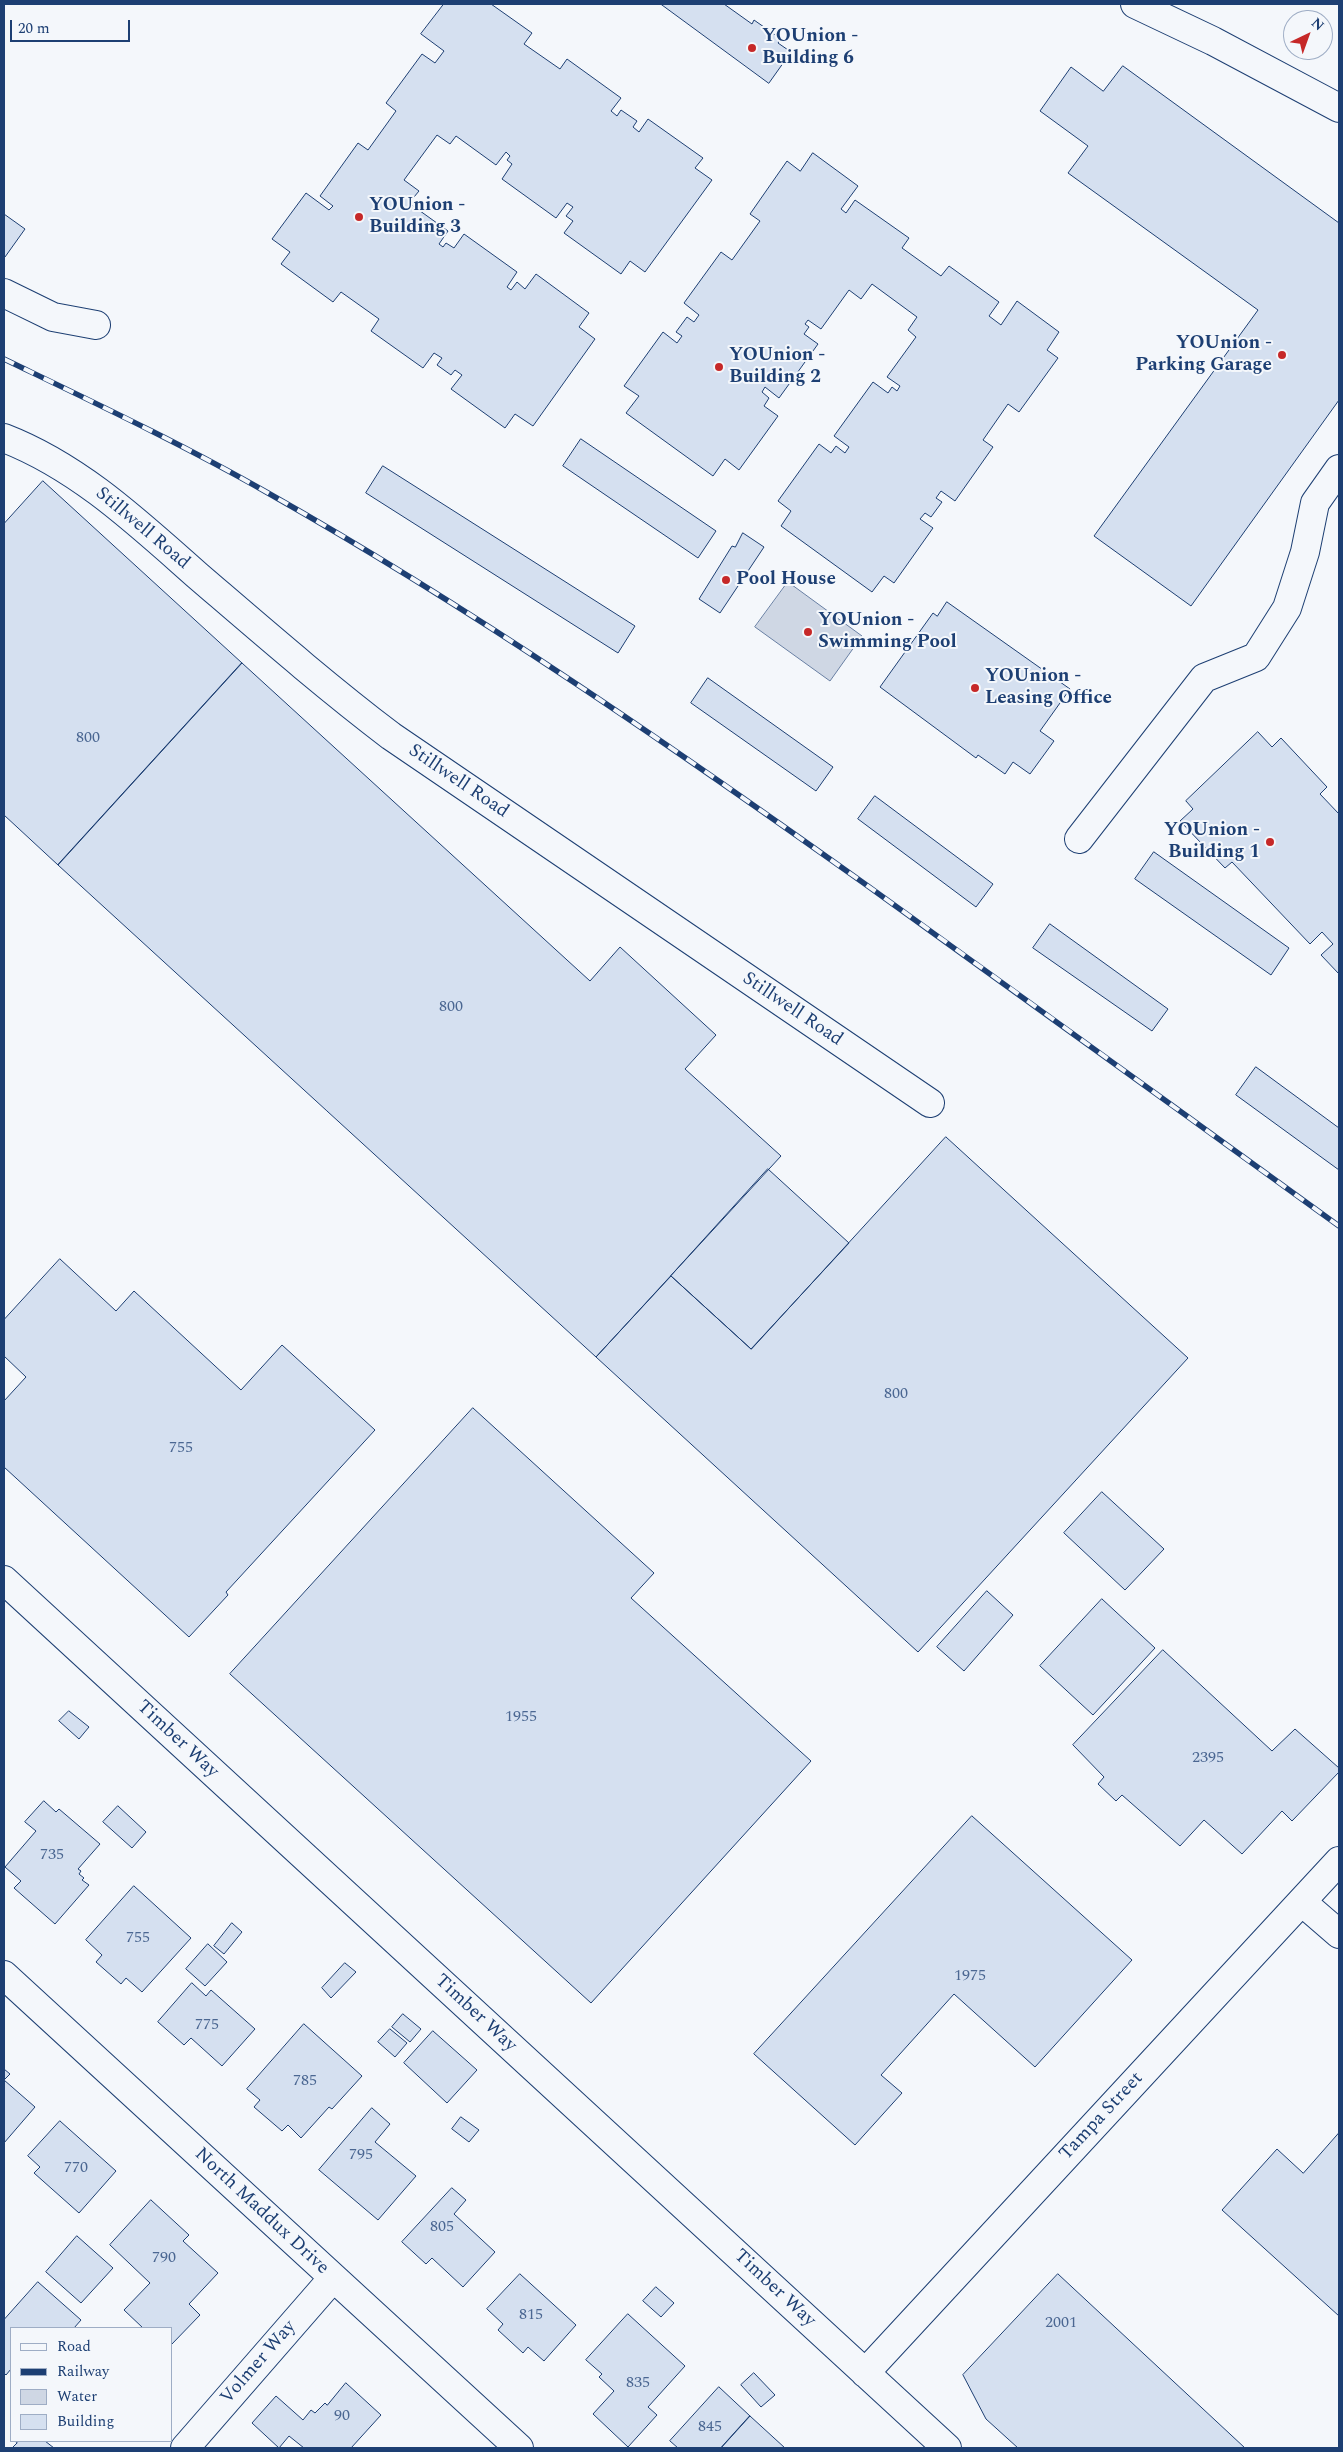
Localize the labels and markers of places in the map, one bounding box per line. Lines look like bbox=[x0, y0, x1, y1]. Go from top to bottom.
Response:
place label: YOUnion - Building 6 bbox=[762, 26, 858, 70]
marker: YOUnion - Building 6 bbox=[746, 42, 758, 54]
place label: YOUnion - Building 3 bbox=[369, 195, 465, 239]
marker: YOUnion - Building 3 bbox=[353, 211, 365, 223]
place label: YOUnion - Parking Garage bbox=[1135, 333, 1272, 377]
place label: YOUnion - Building 2 bbox=[729, 345, 825, 389]
marker: YOUnion - Parking Garage bbox=[1276, 349, 1288, 361]
marker: YOUnion - Building 2 bbox=[713, 361, 725, 373]
place label: Pool House bbox=[736, 569, 836, 591]
marker: Pool House bbox=[720, 574, 732, 586]
place label: YOUnion - Swimming Pool bbox=[818, 610, 957, 654]
marker: YOUnion - Swimming Pool bbox=[802, 626, 814, 638]
place label: YOUnion - Leasing Office bbox=[985, 666, 1112, 710]
marker: YOUnion - Leasing Office bbox=[969, 682, 981, 694]
place label: YOUnion - Building 1 bbox=[1164, 820, 1260, 864]
marker: YOUnion - Building 1 bbox=[1264, 836, 1276, 848]

